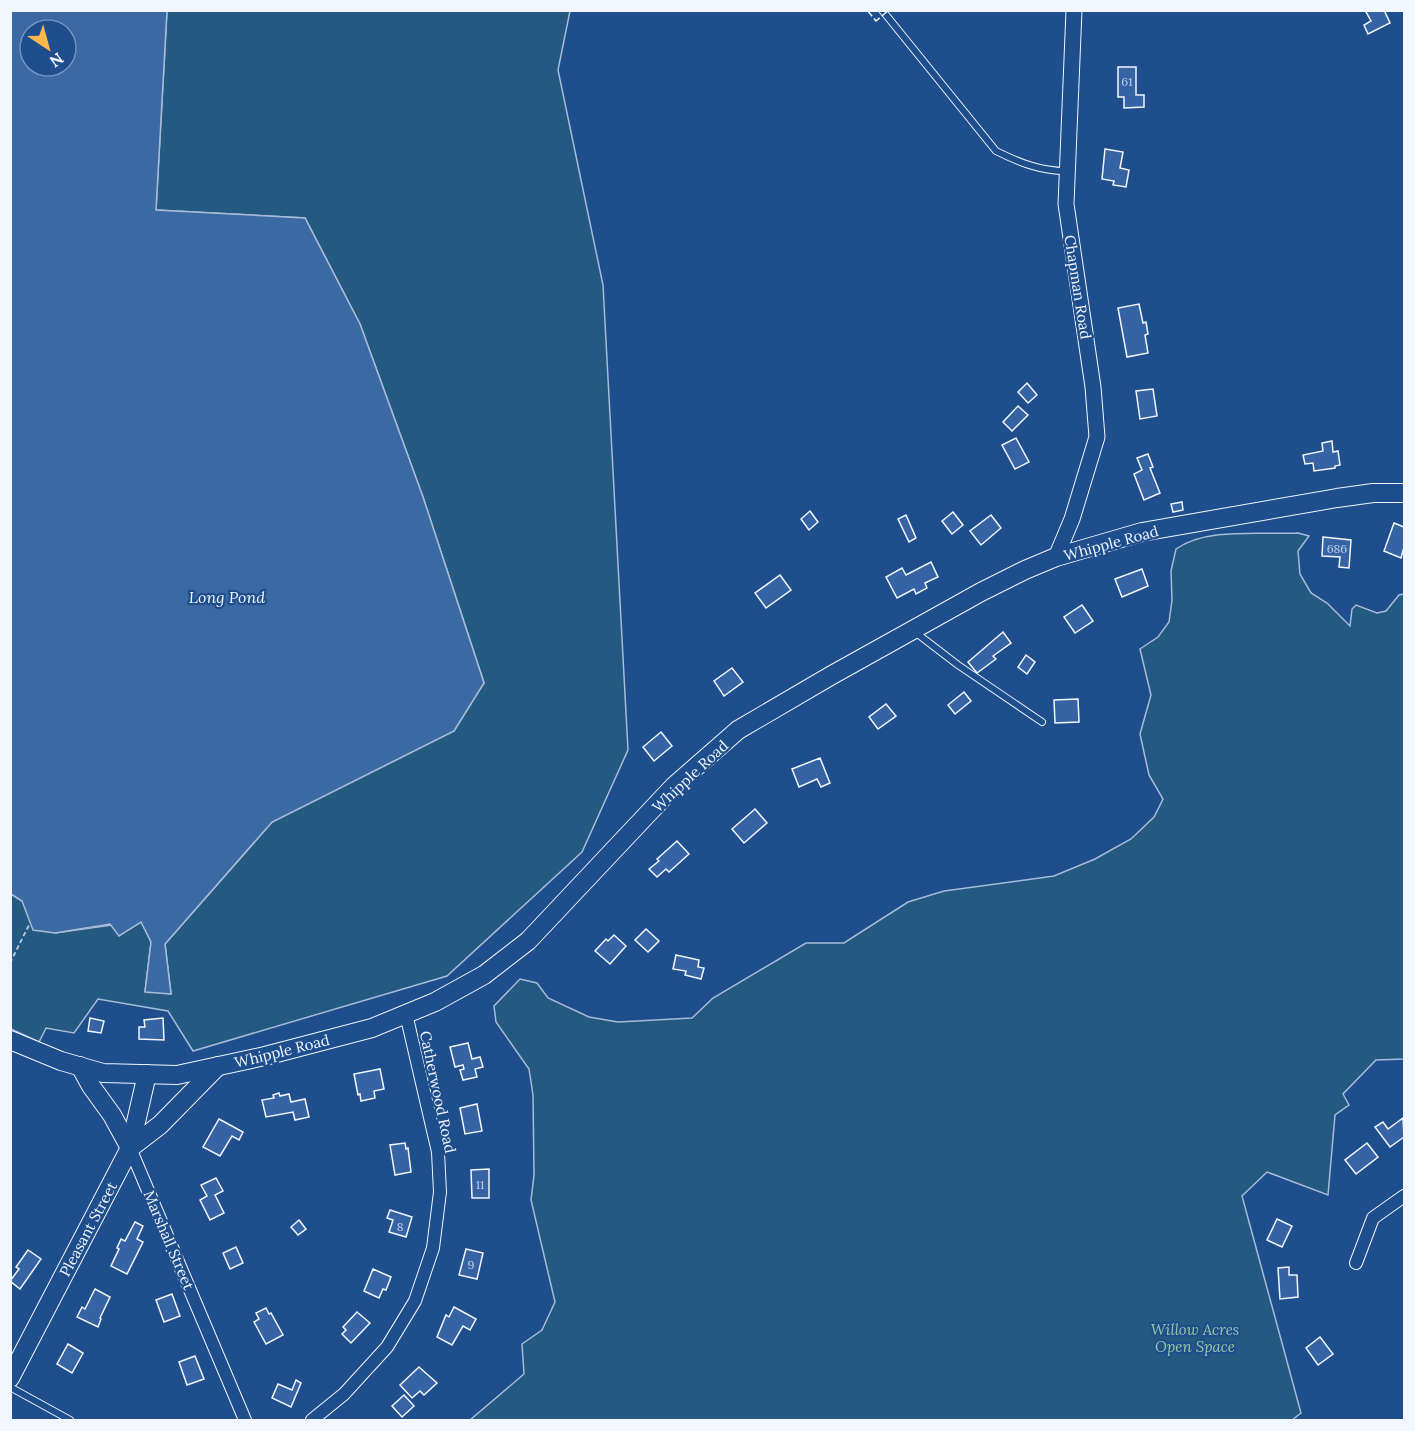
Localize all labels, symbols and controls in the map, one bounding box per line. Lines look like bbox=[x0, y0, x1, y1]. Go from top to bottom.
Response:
north arrow bbox=[18, 18, 78, 78]
text: N bbox=[46, 48, 68, 72]
house number: 61 bbox=[1121, 74, 1133, 89]
street label: Chapman Road bbox=[1060, 234, 1096, 340]
street label: Whipple Road bbox=[1062, 521, 1160, 565]
house number: 686 bbox=[1327, 541, 1347, 556]
water label: Long Pond bbox=[189, 587, 265, 607]
street label: Whipple Road bbox=[648, 736, 732, 816]
street label: Catherwood Road bbox=[416, 1029, 460, 1155]
street label: Whipple Road bbox=[232, 1030, 332, 1072]
house number: 11 bbox=[476, 1177, 484, 1192]
street label: Pleasant Street bbox=[55, 1178, 121, 1280]
street label: Marshall Street bbox=[139, 1187, 199, 1293]
house number: 8 bbox=[397, 1219, 404, 1234]
house number: 9 bbox=[468, 1257, 475, 1272]
park label: Willow Acres Open Space bbox=[1151, 1320, 1239, 1356]

